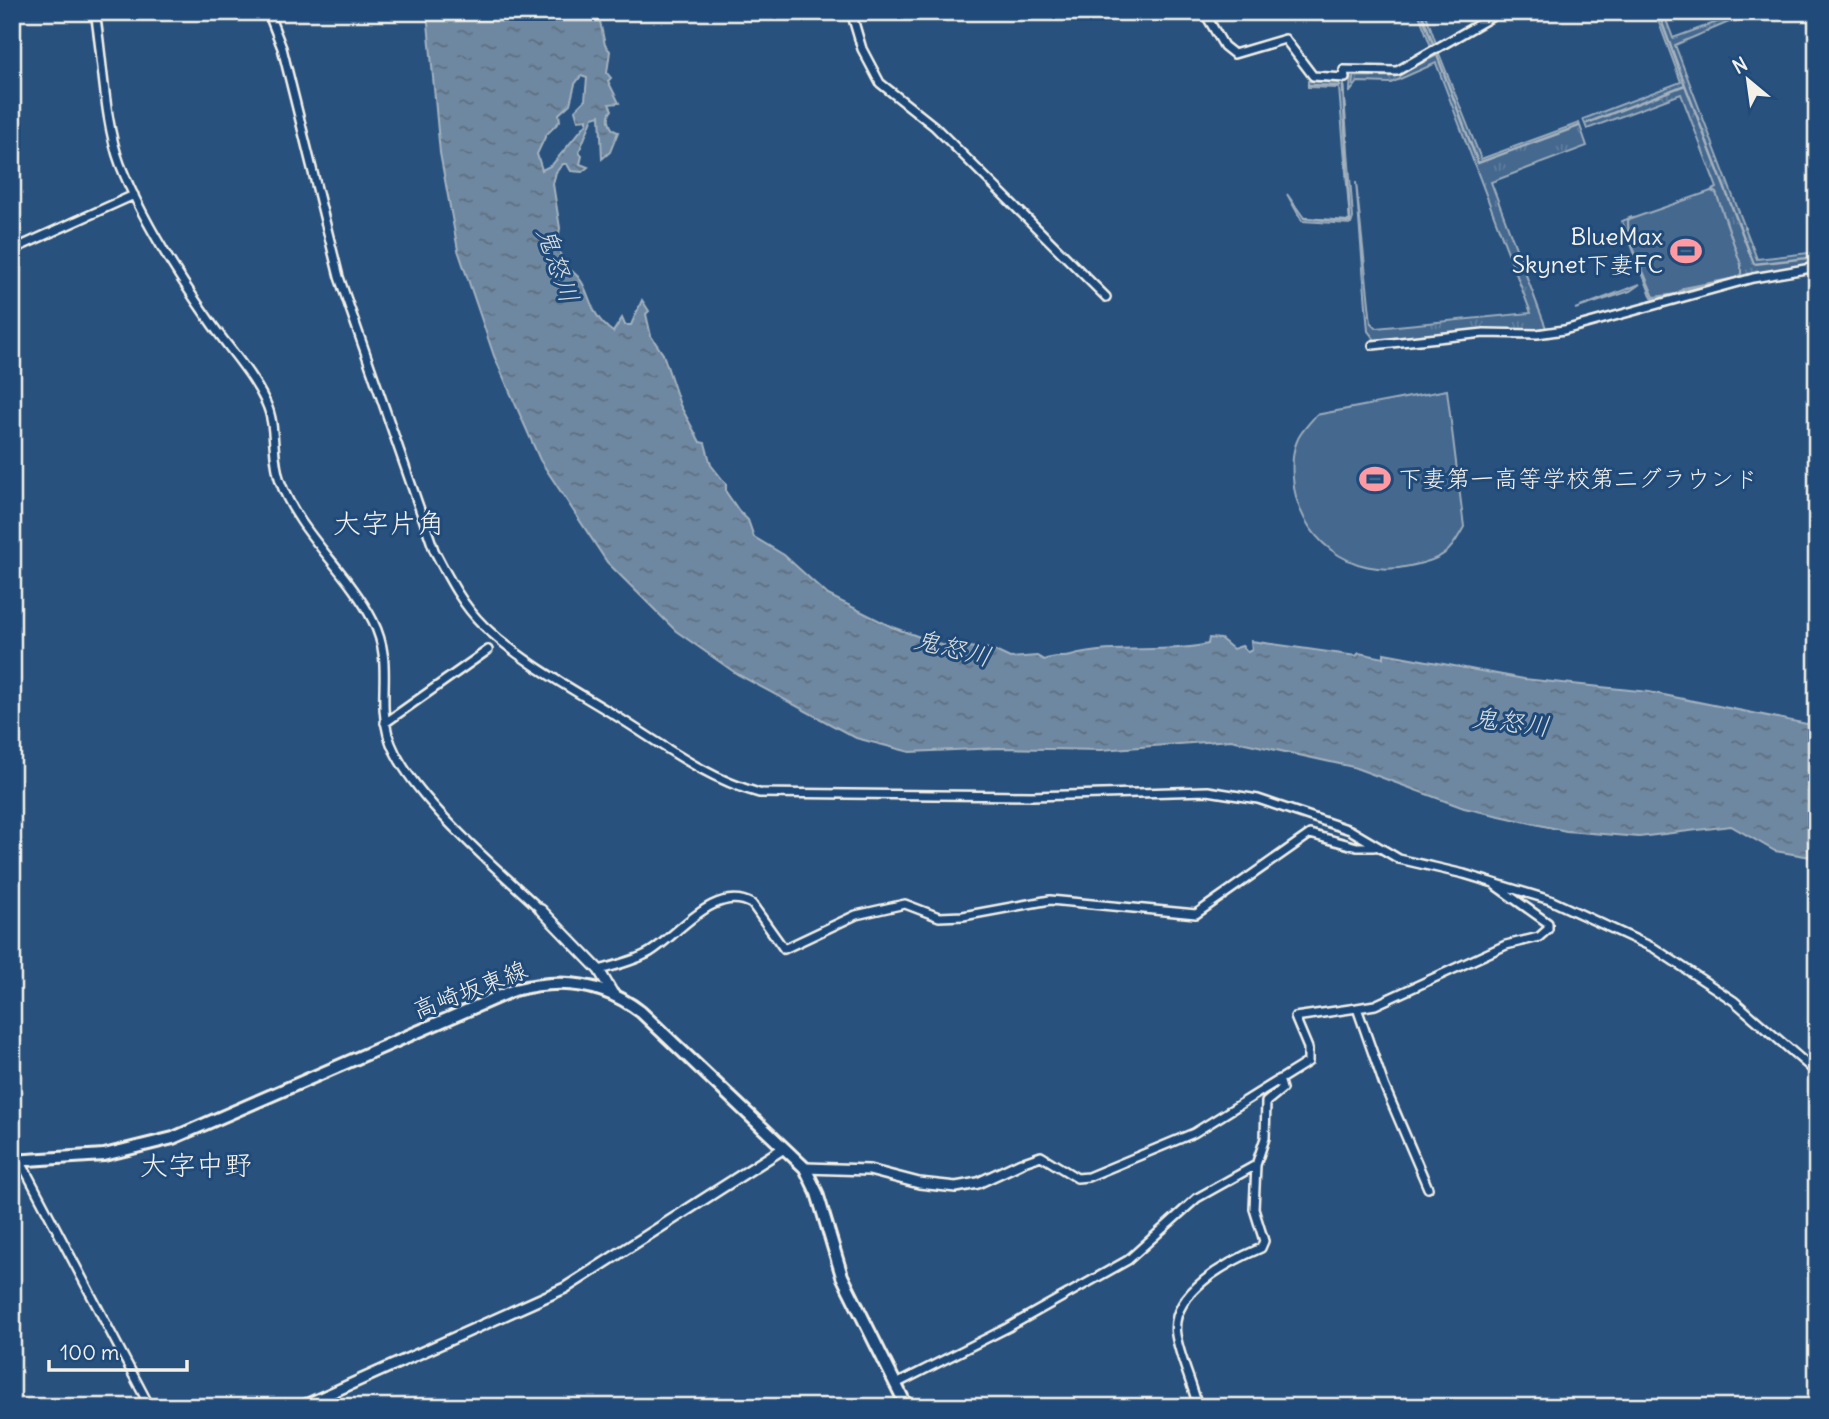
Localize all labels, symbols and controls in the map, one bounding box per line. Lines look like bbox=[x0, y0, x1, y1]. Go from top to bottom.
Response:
north arrow bbox=[1714, 46, 1784, 116]
text: N bbox=[1728, 51, 1751, 79]
place label: BlueMax Skynet下妻FC bbox=[1512, 221, 1663, 279]
water label: 鬼怒川 bbox=[530, 223, 587, 307]
sports icon: BlueMax Skynet下妻FC bbox=[1669, 234, 1703, 268]
sports icon: 下妻第一高等学校第二グラウンド bbox=[1358, 462, 1392, 496]
place label: 下妻第一高等学校第二グラウンド bbox=[1398, 463, 1758, 493]
district label: 大字片角 bbox=[333, 505, 445, 541]
water label: 鬼怒川 bbox=[911, 622, 995, 673]
water label: 鬼怒川 bbox=[1470, 700, 1552, 743]
street label: 高崎坂東線 bbox=[408, 954, 531, 1025]
district label: 大字中野 bbox=[140, 1147, 252, 1183]
scale bar bbox=[49, 1328, 187, 1372]
text: 100 m bbox=[60, 1339, 119, 1366]

